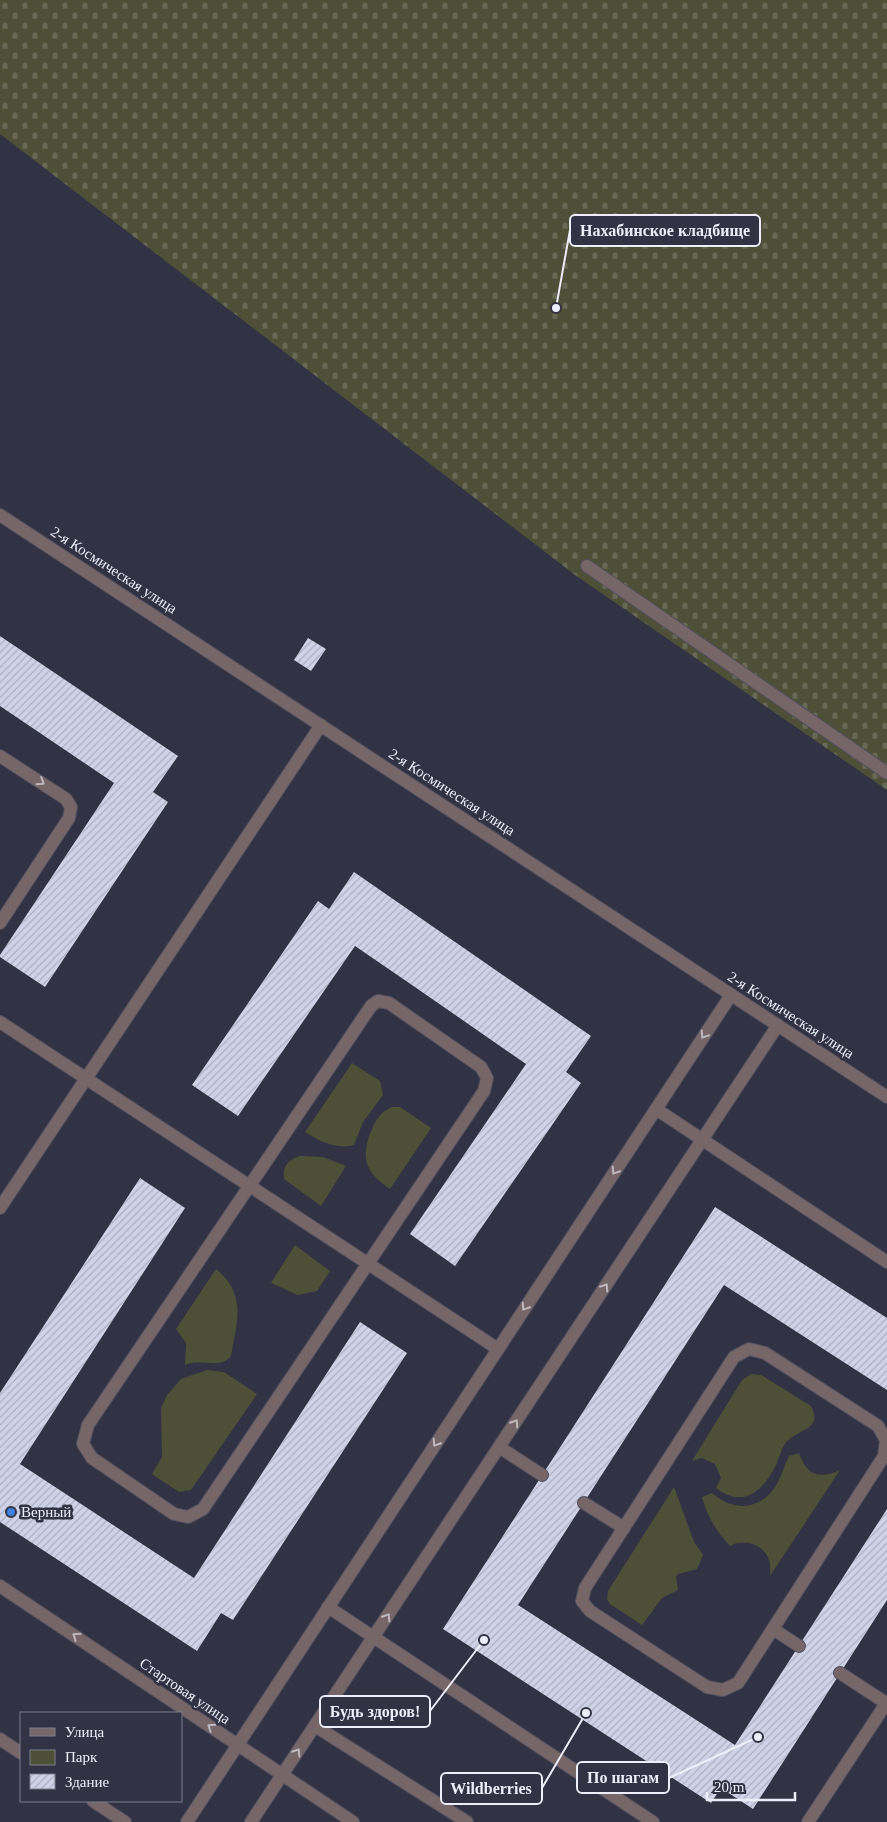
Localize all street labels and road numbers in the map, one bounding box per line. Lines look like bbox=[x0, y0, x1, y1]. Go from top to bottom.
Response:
street label: 2-я Космическая улица bbox=[48, 523, 180, 617]
street label: 2-я Космическая улица bbox=[386, 745, 518, 839]
street label: 2-я Космическая улица bbox=[725, 968, 857, 1062]
street label: Стартовая улица bbox=[137, 1655, 234, 1727]

